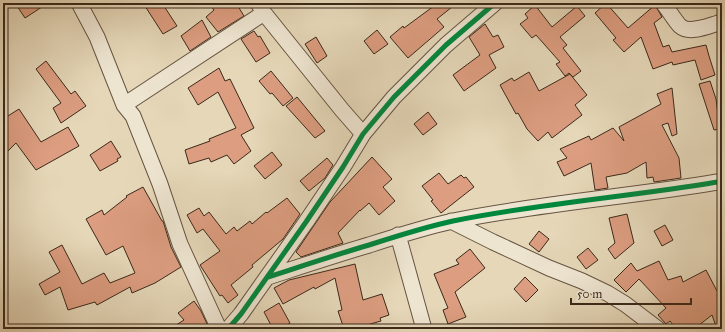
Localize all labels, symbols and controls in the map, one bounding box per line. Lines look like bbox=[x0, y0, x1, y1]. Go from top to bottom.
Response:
scale bar bbox=[571, 280, 691, 306]
text: 50 m bbox=[577, 287, 602, 301]

